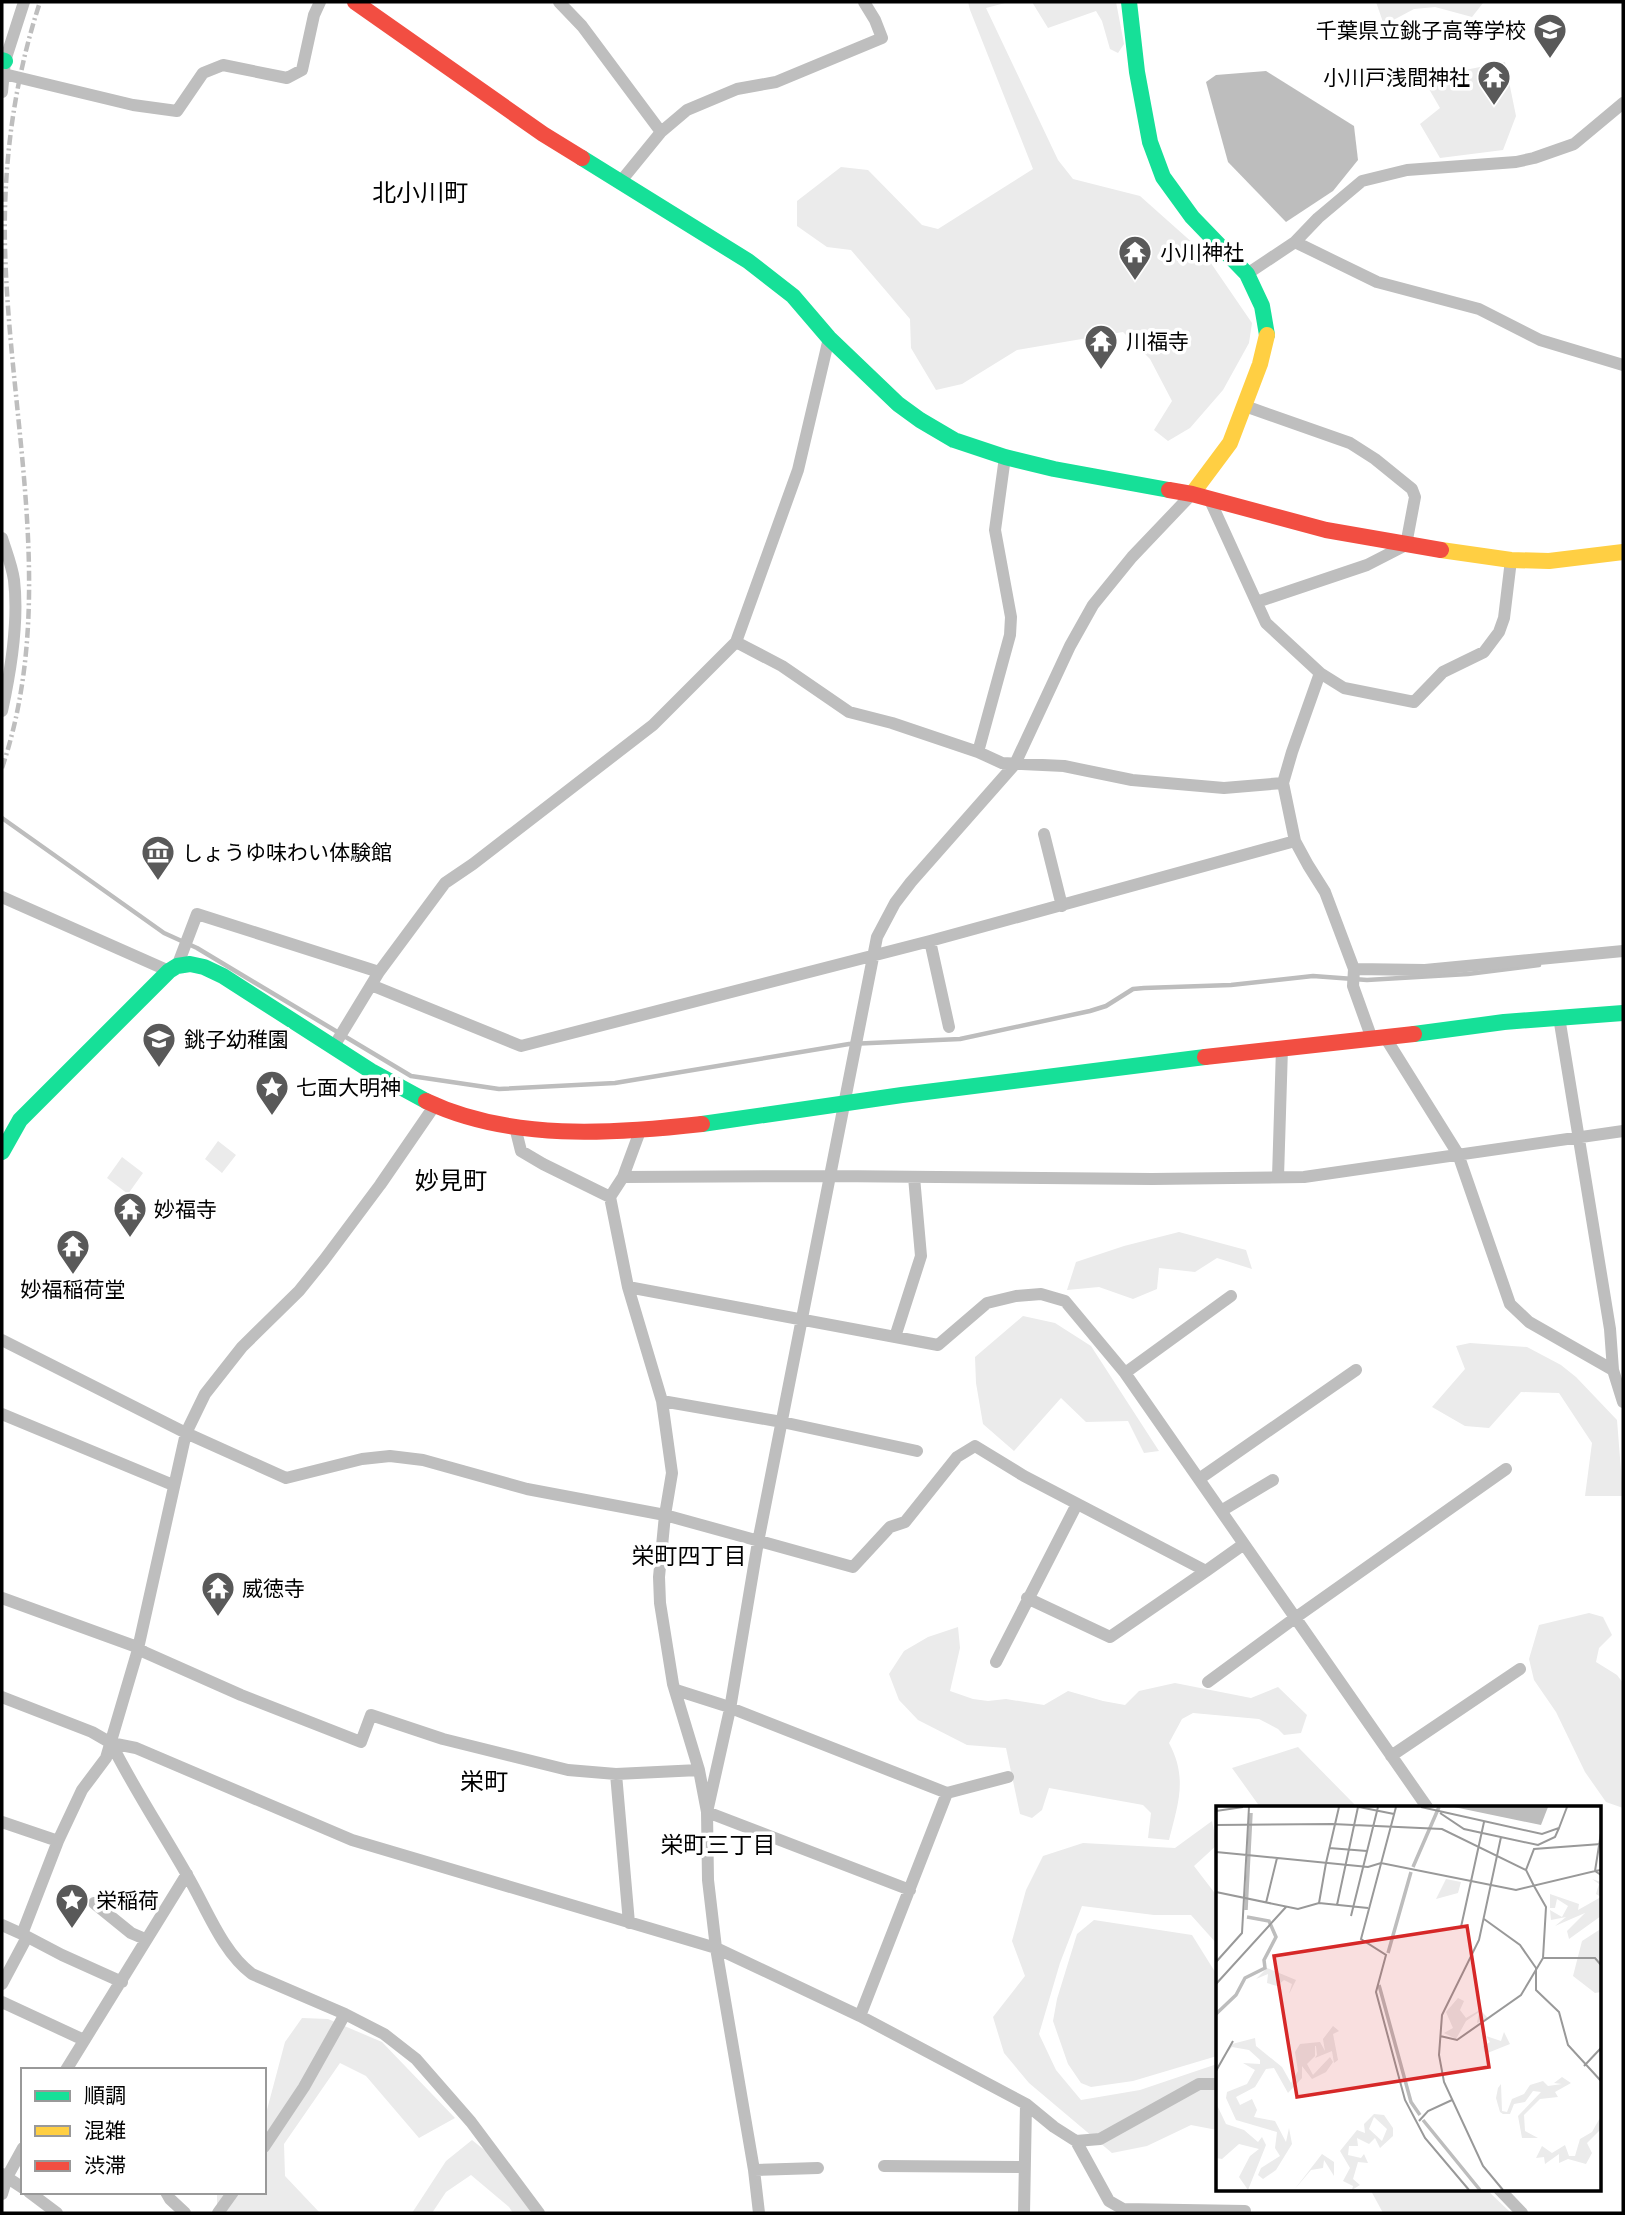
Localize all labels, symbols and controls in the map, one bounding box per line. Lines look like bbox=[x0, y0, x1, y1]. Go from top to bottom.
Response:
school or university icon: 千葉県立銚子高等学校 bbox=[1531, 11, 1569, 60]
place label: 千葉県立銚子高等学校 bbox=[1316, 16, 1526, 44]
temple icon: 小川戸浅間神社 bbox=[1475, 58, 1513, 107]
place label: 小川戸浅間神社 bbox=[1323, 63, 1470, 91]
district label: 北小川町 bbox=[372, 176, 468, 208]
temple icon: 小川神社 bbox=[1116, 233, 1154, 282]
place label: 小川神社 bbox=[1160, 238, 1244, 266]
temple icon: 川福寺 bbox=[1082, 322, 1120, 371]
place label: 川福寺 bbox=[1126, 327, 1189, 355]
museum icon: しょうゆ味わい体験館 bbox=[139, 833, 177, 882]
place label: しょうゆ味わい体験館 bbox=[182, 838, 392, 866]
school or university icon: 銚子幼稚園 bbox=[140, 1020, 178, 1069]
place label: 銚子幼稚園 bbox=[184, 1025, 289, 1053]
place icon: 七面大明神 bbox=[253, 1068, 291, 1117]
place label: 七面大明神 bbox=[296, 1073, 401, 1101]
district label: 妙見町 bbox=[415, 1164, 487, 1196]
temple icon: 妙福寺 bbox=[111, 1190, 149, 1239]
place label: 妙福寺 bbox=[154, 1195, 217, 1223]
temple icon: 妙福稲荷堂 bbox=[54, 1227, 92, 1276]
place label: 妙福稲荷堂 bbox=[21, 1275, 126, 1303]
district label: 栄町四丁目 bbox=[632, 1540, 747, 1570]
temple icon: 威徳寺 bbox=[199, 1569, 237, 1618]
place label: 威徳寺 bbox=[242, 1574, 305, 1602]
district label: 栄町 bbox=[460, 1765, 508, 1797]
inset map bbox=[1216, 1806, 1600, 2190]
district label: 栄町三丁目 bbox=[661, 1829, 776, 1859]
place icon: 栄稲荷 bbox=[53, 1881, 91, 1930]
place label: 栄稲荷 bbox=[96, 1886, 159, 1914]
legend bbox=[21, 2068, 266, 2194]
text: 順調 bbox=[84, 2081, 126, 2109]
text: 混雑 bbox=[84, 2116, 126, 2144]
text: 渋滞 bbox=[84, 2151, 126, 2179]

